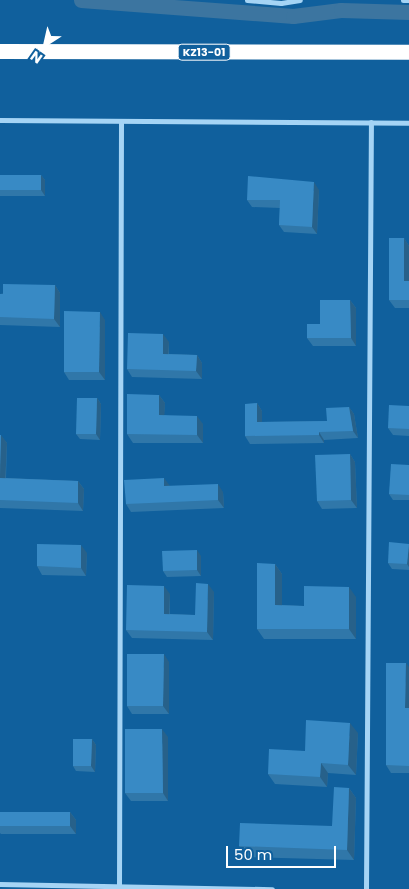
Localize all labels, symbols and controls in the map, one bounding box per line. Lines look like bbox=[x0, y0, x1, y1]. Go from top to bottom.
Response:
north arrow bbox=[20, 20, 70, 70]
road number: KZ13-01 bbox=[176, 44, 232, 61]
text: N bbox=[26, 46, 46, 68]
scale bar bbox=[229, 836, 339, 868]
text: 50 m bbox=[234, 844, 272, 865]

